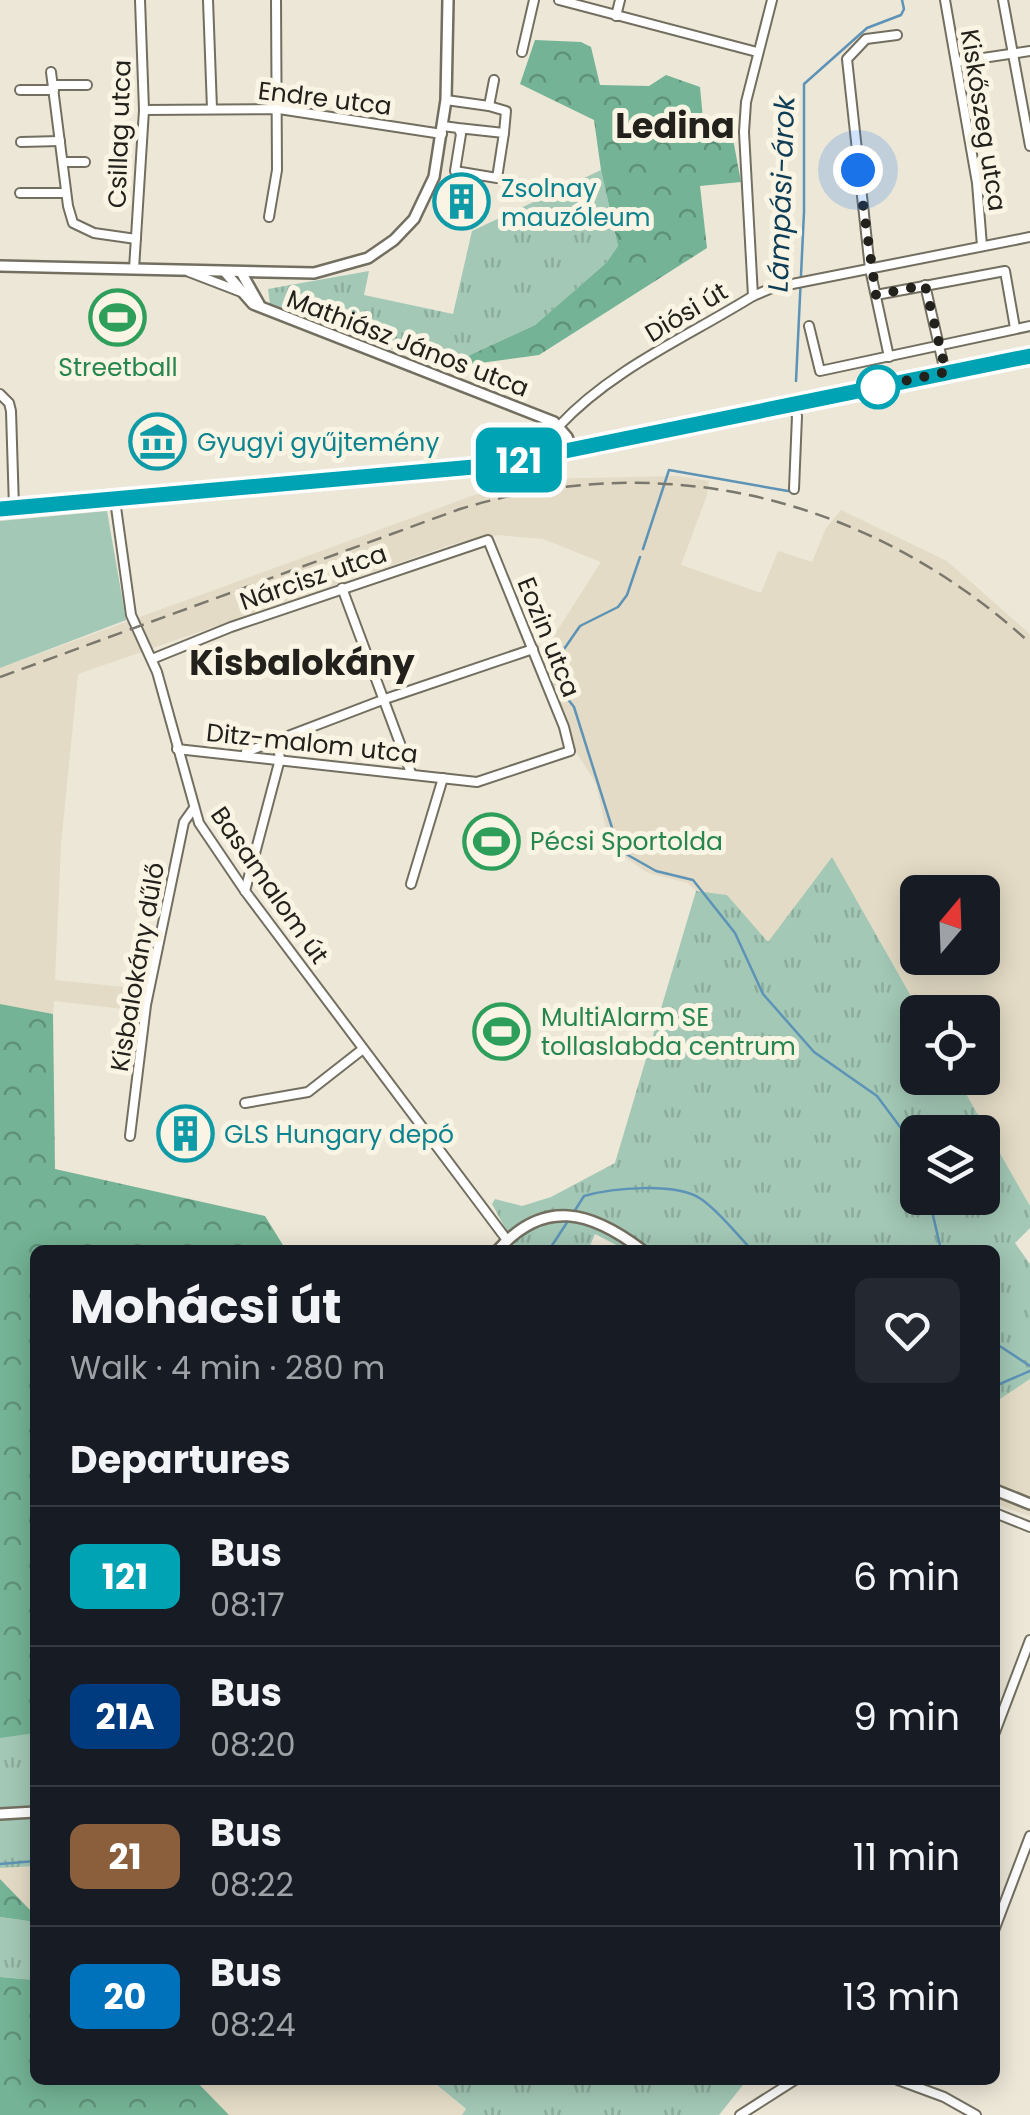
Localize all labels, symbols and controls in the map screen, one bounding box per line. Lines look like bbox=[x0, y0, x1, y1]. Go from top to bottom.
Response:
street label: Kiskőszeg utca bbox=[952, 27, 1015, 214]
street label: Csillag utca bbox=[99, 59, 140, 209]
street label: Endre utca bbox=[256, 73, 394, 124]
water label: Lámpási-árok bbox=[759, 94, 804, 293]
district label: Ledina bbox=[615, 101, 735, 150]
your location bbox=[833, 145, 883, 195]
place label: Zsolnay mauzóleum bbox=[501, 171, 650, 235]
building icon: Zsolnay mauzóleum bbox=[432, 172, 492, 232]
street label: Diósi út bbox=[638, 274, 734, 351]
street label: Mathiász János utca bbox=[282, 281, 534, 406]
sports icon: Streetball bbox=[88, 288, 148, 348]
place label: Streetball bbox=[58, 350, 178, 385]
unlabelled marker bbox=[857, 366, 899, 408]
museum icon: Gyugyi gyűjtemény bbox=[128, 412, 188, 472]
place label: Gyugyi gyűjtemény bbox=[197, 425, 439, 460]
line badge: 121 bbox=[462, 428, 576, 492]
text: 121 bbox=[496, 436, 542, 485]
street label: Nárcisz utca bbox=[235, 536, 391, 619]
street label: Eozin utca bbox=[509, 572, 588, 702]
district label: Kisbalokány bbox=[189, 638, 416, 687]
street label: Ditz-malom utca bbox=[204, 715, 419, 772]
street label: Basamalom út bbox=[202, 800, 337, 971]
sports icon: Pécsi Sportolda bbox=[461, 811, 521, 871]
place label: Pécsi Sportolda bbox=[530, 824, 723, 859]
street label: Kisbalokány dűlő bbox=[102, 860, 173, 1074]
north arrow bbox=[900, 875, 1000, 975]
map controls bbox=[900, 875, 1000, 1215]
button: locate bbox=[900, 995, 1000, 1095]
place label: MultiAlarm SE tollaslabda centrum bbox=[541, 1000, 796, 1064]
sports icon: MultiAlarm SE tollaslabda centrum bbox=[472, 1001, 532, 1061]
building icon: GLS Hungary depó bbox=[155, 1104, 215, 1164]
button: layers bbox=[900, 1115, 1000, 1215]
place label: GLS Hungary depó bbox=[224, 1117, 454, 1152]
text: Mohácsi út bbox=[70, 1273, 342, 1340]
button: heart bbox=[855, 1278, 960, 1383]
text: Walk · 4 min · 280 m bbox=[70, 1345, 385, 1390]
text: Departures bbox=[70, 1433, 291, 1486]
text: Bus bbox=[210, 1526, 282, 1579]
text: 6 min bbox=[853, 1550, 960, 1603]
text: 121 bbox=[102, 1552, 148, 1601]
text: 08:17 bbox=[210, 1582, 285, 1627]
text: Bus bbox=[210, 1666, 282, 1719]
text: 9 min bbox=[853, 1690, 960, 1743]
text: 21A bbox=[96, 1692, 154, 1741]
text: 08:20 bbox=[210, 1722, 296, 1767]
text: Bus bbox=[210, 1806, 282, 1859]
text: 11 min bbox=[853, 1830, 960, 1883]
text: 21 bbox=[108, 1832, 142, 1881]
text: 08:22 bbox=[210, 1862, 294, 1907]
text: Bus bbox=[210, 1946, 282, 1999]
text: 13 min bbox=[843, 1970, 960, 2023]
text: 20 bbox=[104, 1972, 146, 2021]
text: 08:24 bbox=[210, 2002, 296, 2047]

